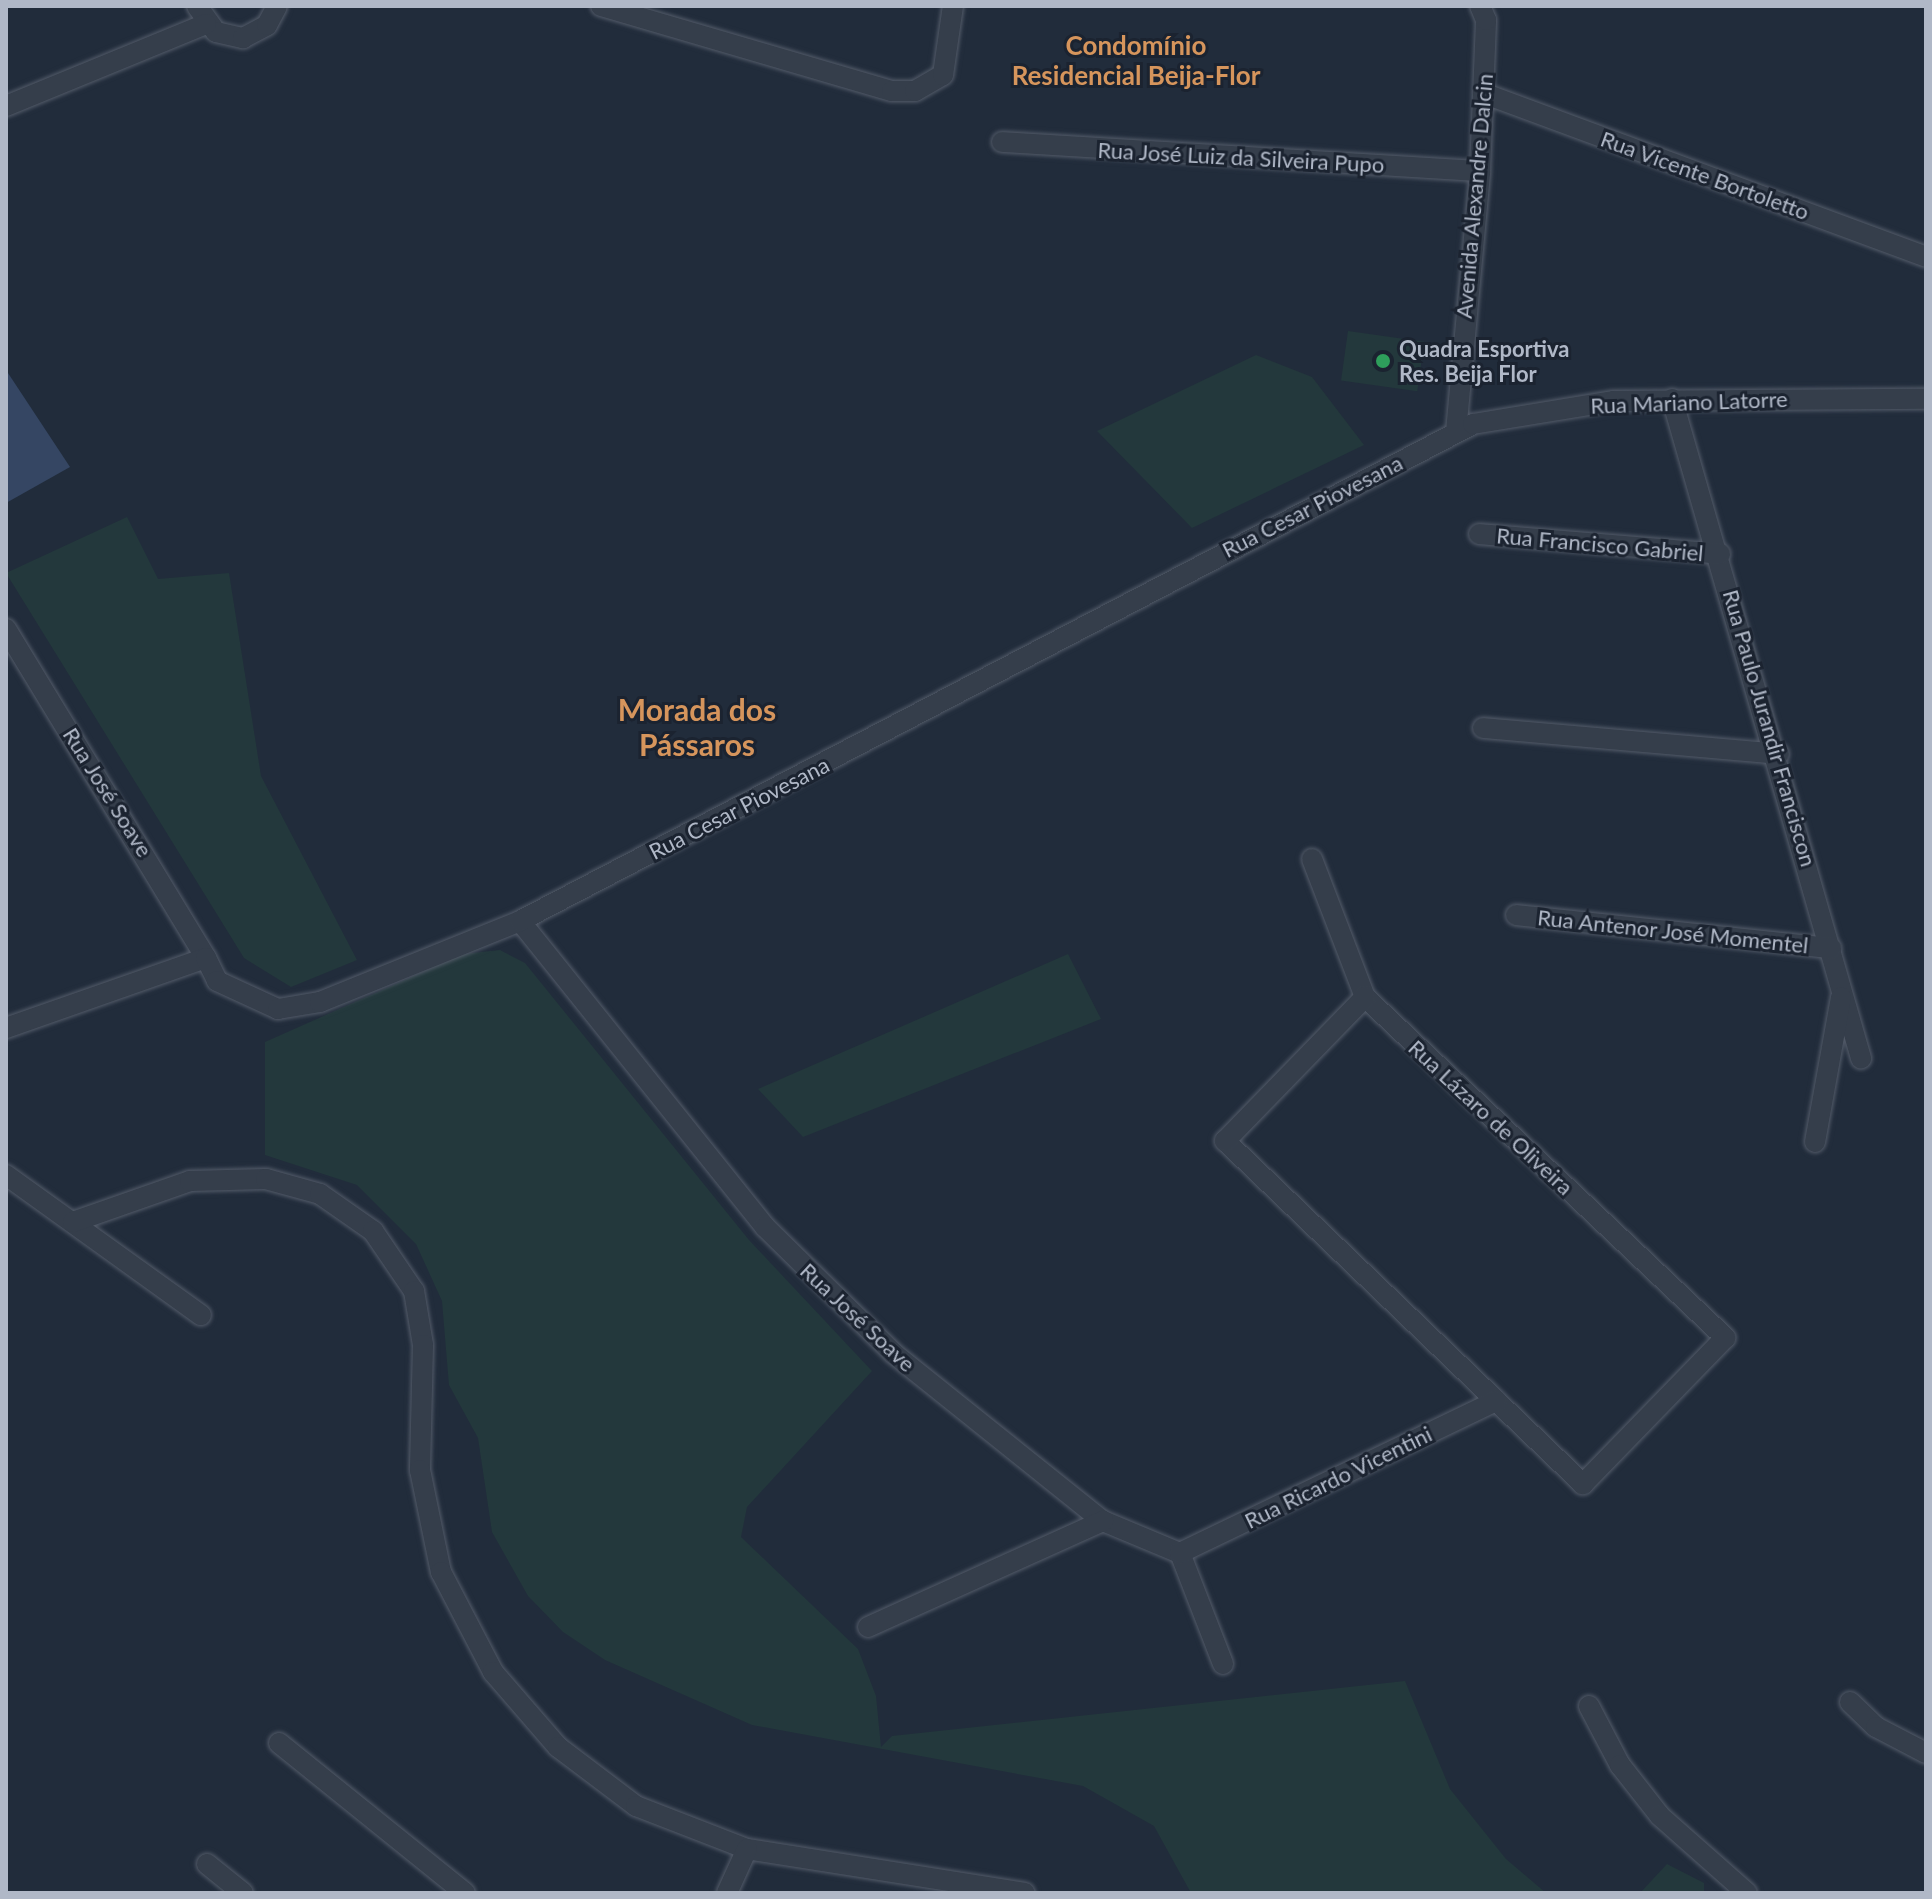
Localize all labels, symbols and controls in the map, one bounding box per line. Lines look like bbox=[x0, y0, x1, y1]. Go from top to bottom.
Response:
district label: Condomínio Residencial Beija-Flor bbox=[1012, 30, 1260, 92]
street label: Avenida Alexandre Dalcin bbox=[1450, 72, 1498, 320]
street label: Rua Vicente Bortoletto bbox=[1597, 125, 1813, 225]
street label: Rua José Luiz da Silveira Pupo bbox=[1097, 136, 1385, 178]
place label: Quadra Esportiva Res. Beija Flor bbox=[1399, 335, 1569, 386]
marker: Quadra Esportiva Res. Beija Flor bbox=[1374, 352, 1392, 370]
street label: Rua Mariano Latorre bbox=[1590, 385, 1788, 419]
street label: Rua Cesar Piovesana bbox=[1217, 449, 1407, 563]
street label: Rua Francisco Gabriel bbox=[1495, 522, 1705, 566]
street label: Rua Paulo Jurandir Franciscon bbox=[1718, 586, 1822, 870]
district label: Morada dos Pássaros bbox=[618, 691, 776, 762]
street label: Rua José Soave bbox=[58, 722, 158, 862]
street label: Rua Cesar Piovesana bbox=[644, 751, 834, 865]
street label: Rua Antenor José Momentel bbox=[1535, 904, 1811, 958]
street label: Rua Lázaro de Oliveira bbox=[1403, 1034, 1579, 1200]
street label: Rua José Soave bbox=[795, 1257, 921, 1377]
street label: Rua Ricardo Vicentini bbox=[1240, 1420, 1436, 1534]

